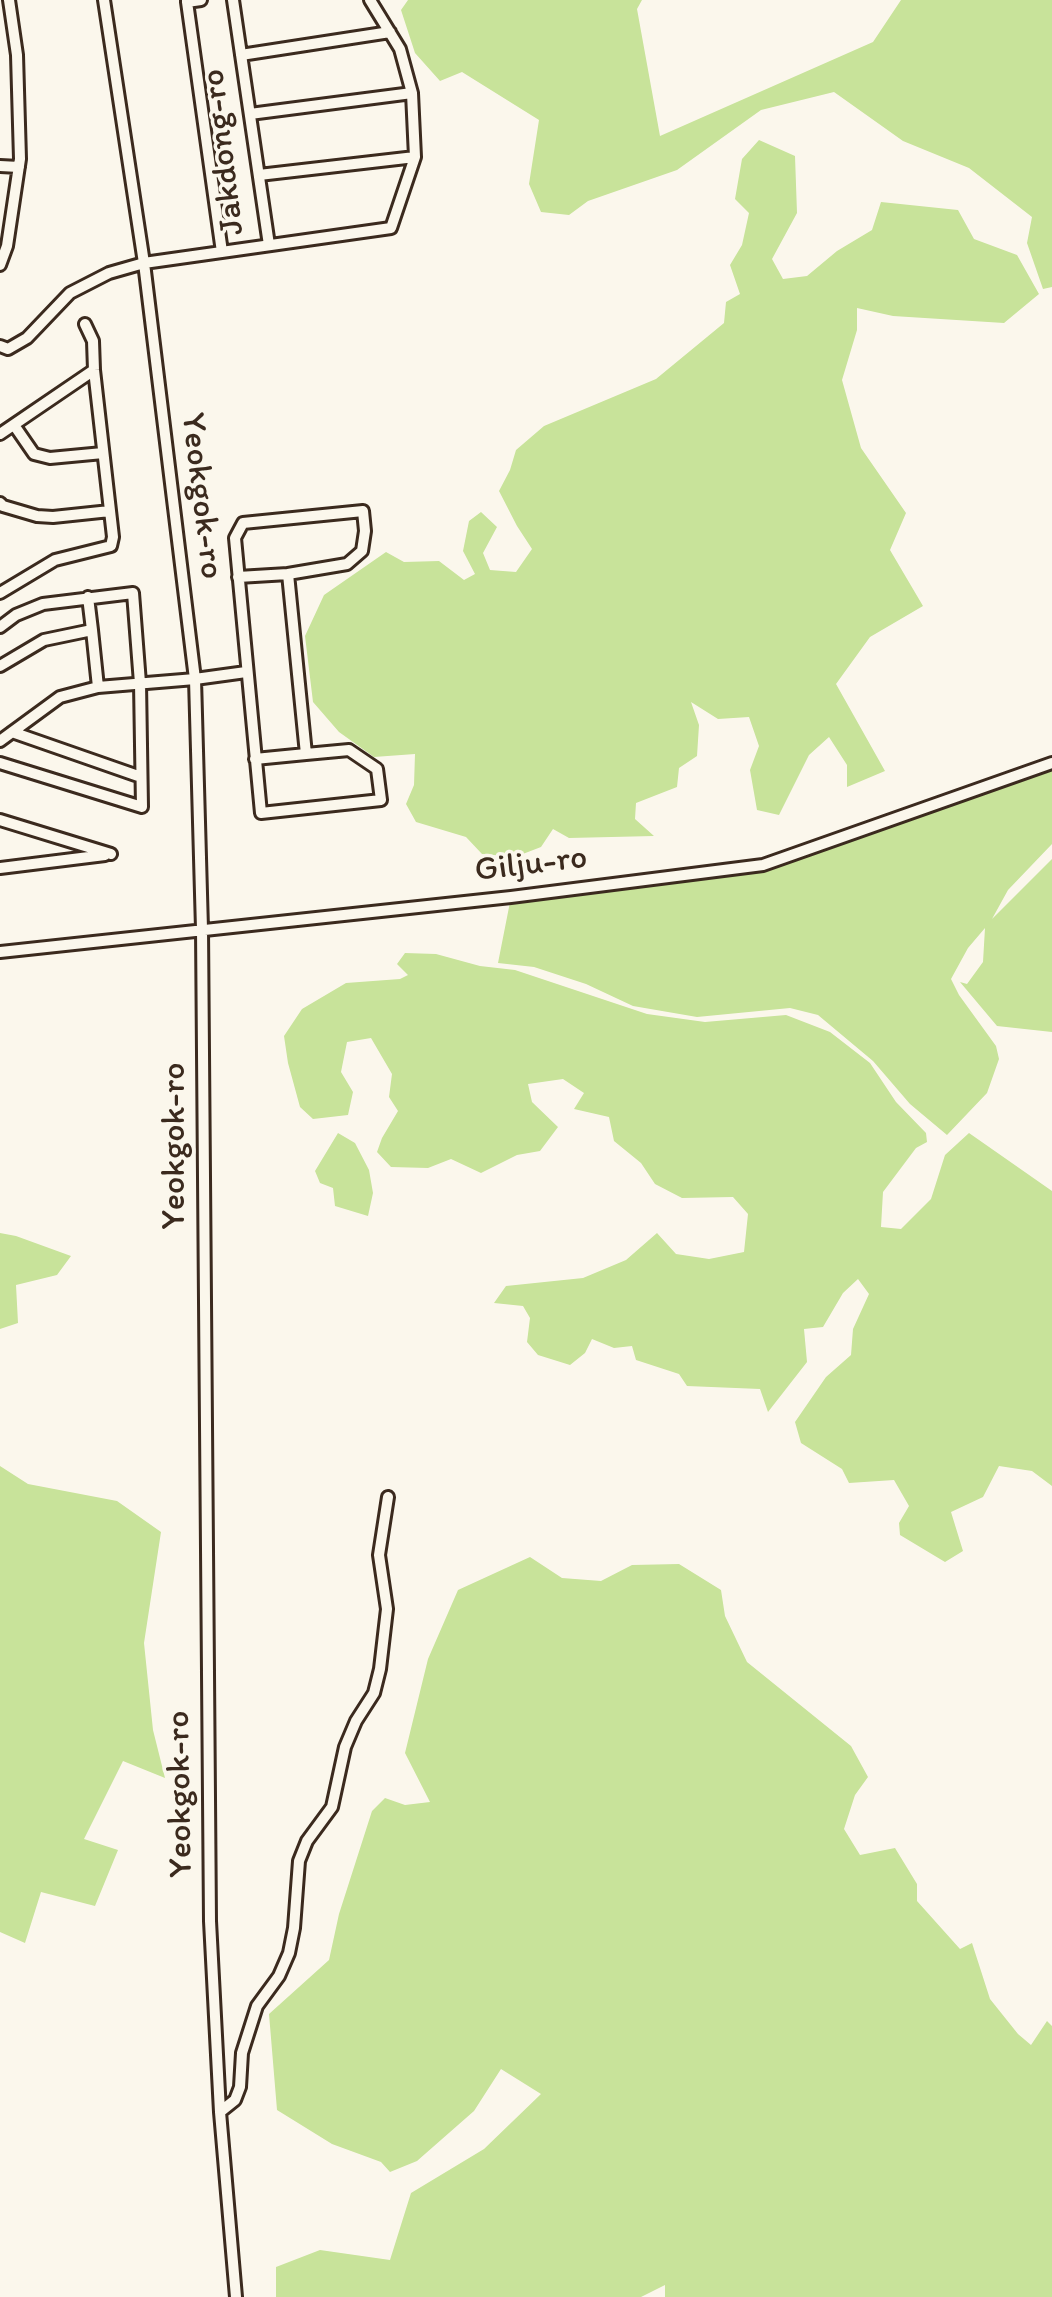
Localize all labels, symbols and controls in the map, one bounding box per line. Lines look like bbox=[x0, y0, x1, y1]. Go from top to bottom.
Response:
street label: Jakdong-ro bbox=[194, 67, 254, 237]
street label: Yeokgok-ro bbox=[171, 411, 231, 581]
street label: Gilju-ro bbox=[472, 838, 590, 892]
street label: Yeokgok-ro bbox=[155, 1062, 195, 1230]
street label: Yeokgok-ro bbox=[159, 1710, 203, 1878]

